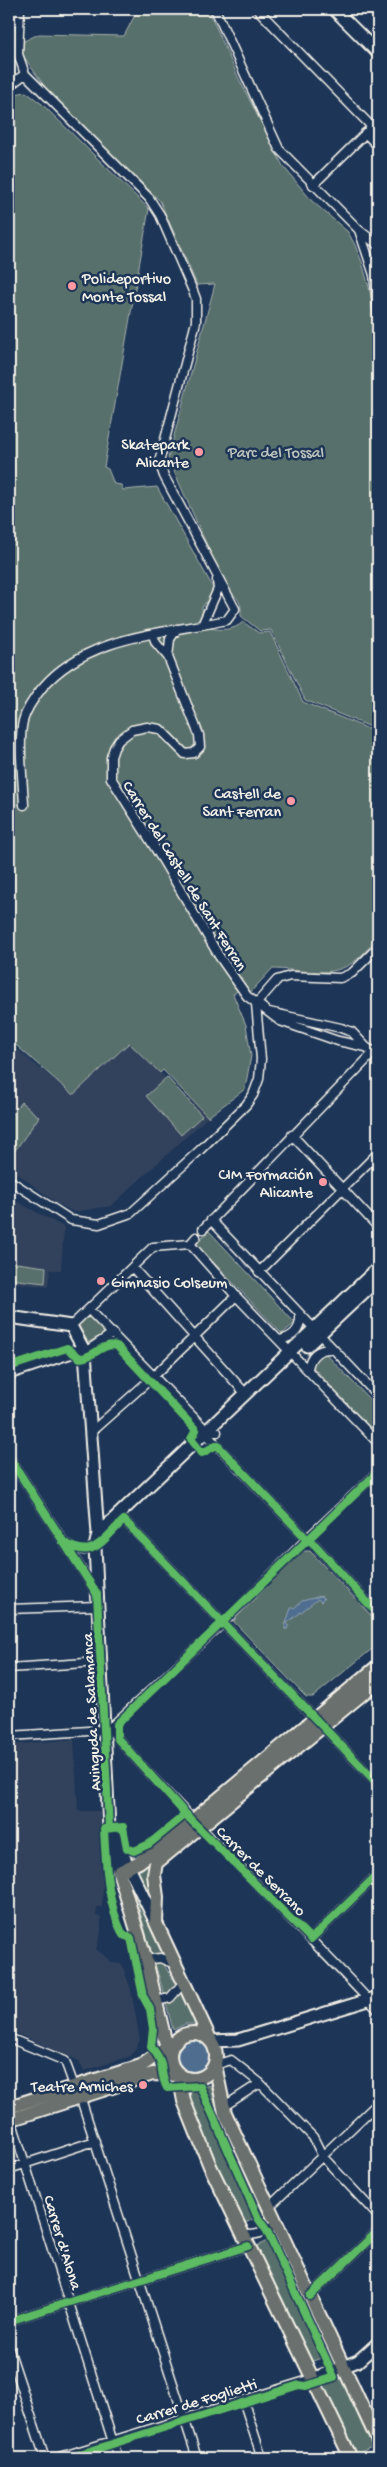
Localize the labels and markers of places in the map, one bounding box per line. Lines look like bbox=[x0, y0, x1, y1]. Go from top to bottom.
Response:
place label: Polideportivo Monte Tossal bbox=[81, 271, 171, 308]
marker: Polideportivo Monte Tossal bbox=[66, 280, 78, 292]
place label: Skatepark Alicante bbox=[121, 437, 191, 474]
marker: Skatepark Alicante bbox=[193, 446, 205, 458]
place label: Castell de Sant Ferran bbox=[203, 786, 282, 823]
marker: Castell de Sant Ferran bbox=[285, 795, 297, 807]
place label: CIM Formación Alicante bbox=[218, 1167, 314, 1204]
marker: CIM Formación Alicante bbox=[317, 1176, 329, 1188]
marker: Gimnasio Colseum bbox=[95, 1275, 107, 1287]
place label: Gimnasio Colseum bbox=[111, 1275, 228, 1294]
place label: Teatre Arniches bbox=[30, 2079, 134, 2098]
marker: Teatre Arniches bbox=[137, 2079, 149, 2091]

